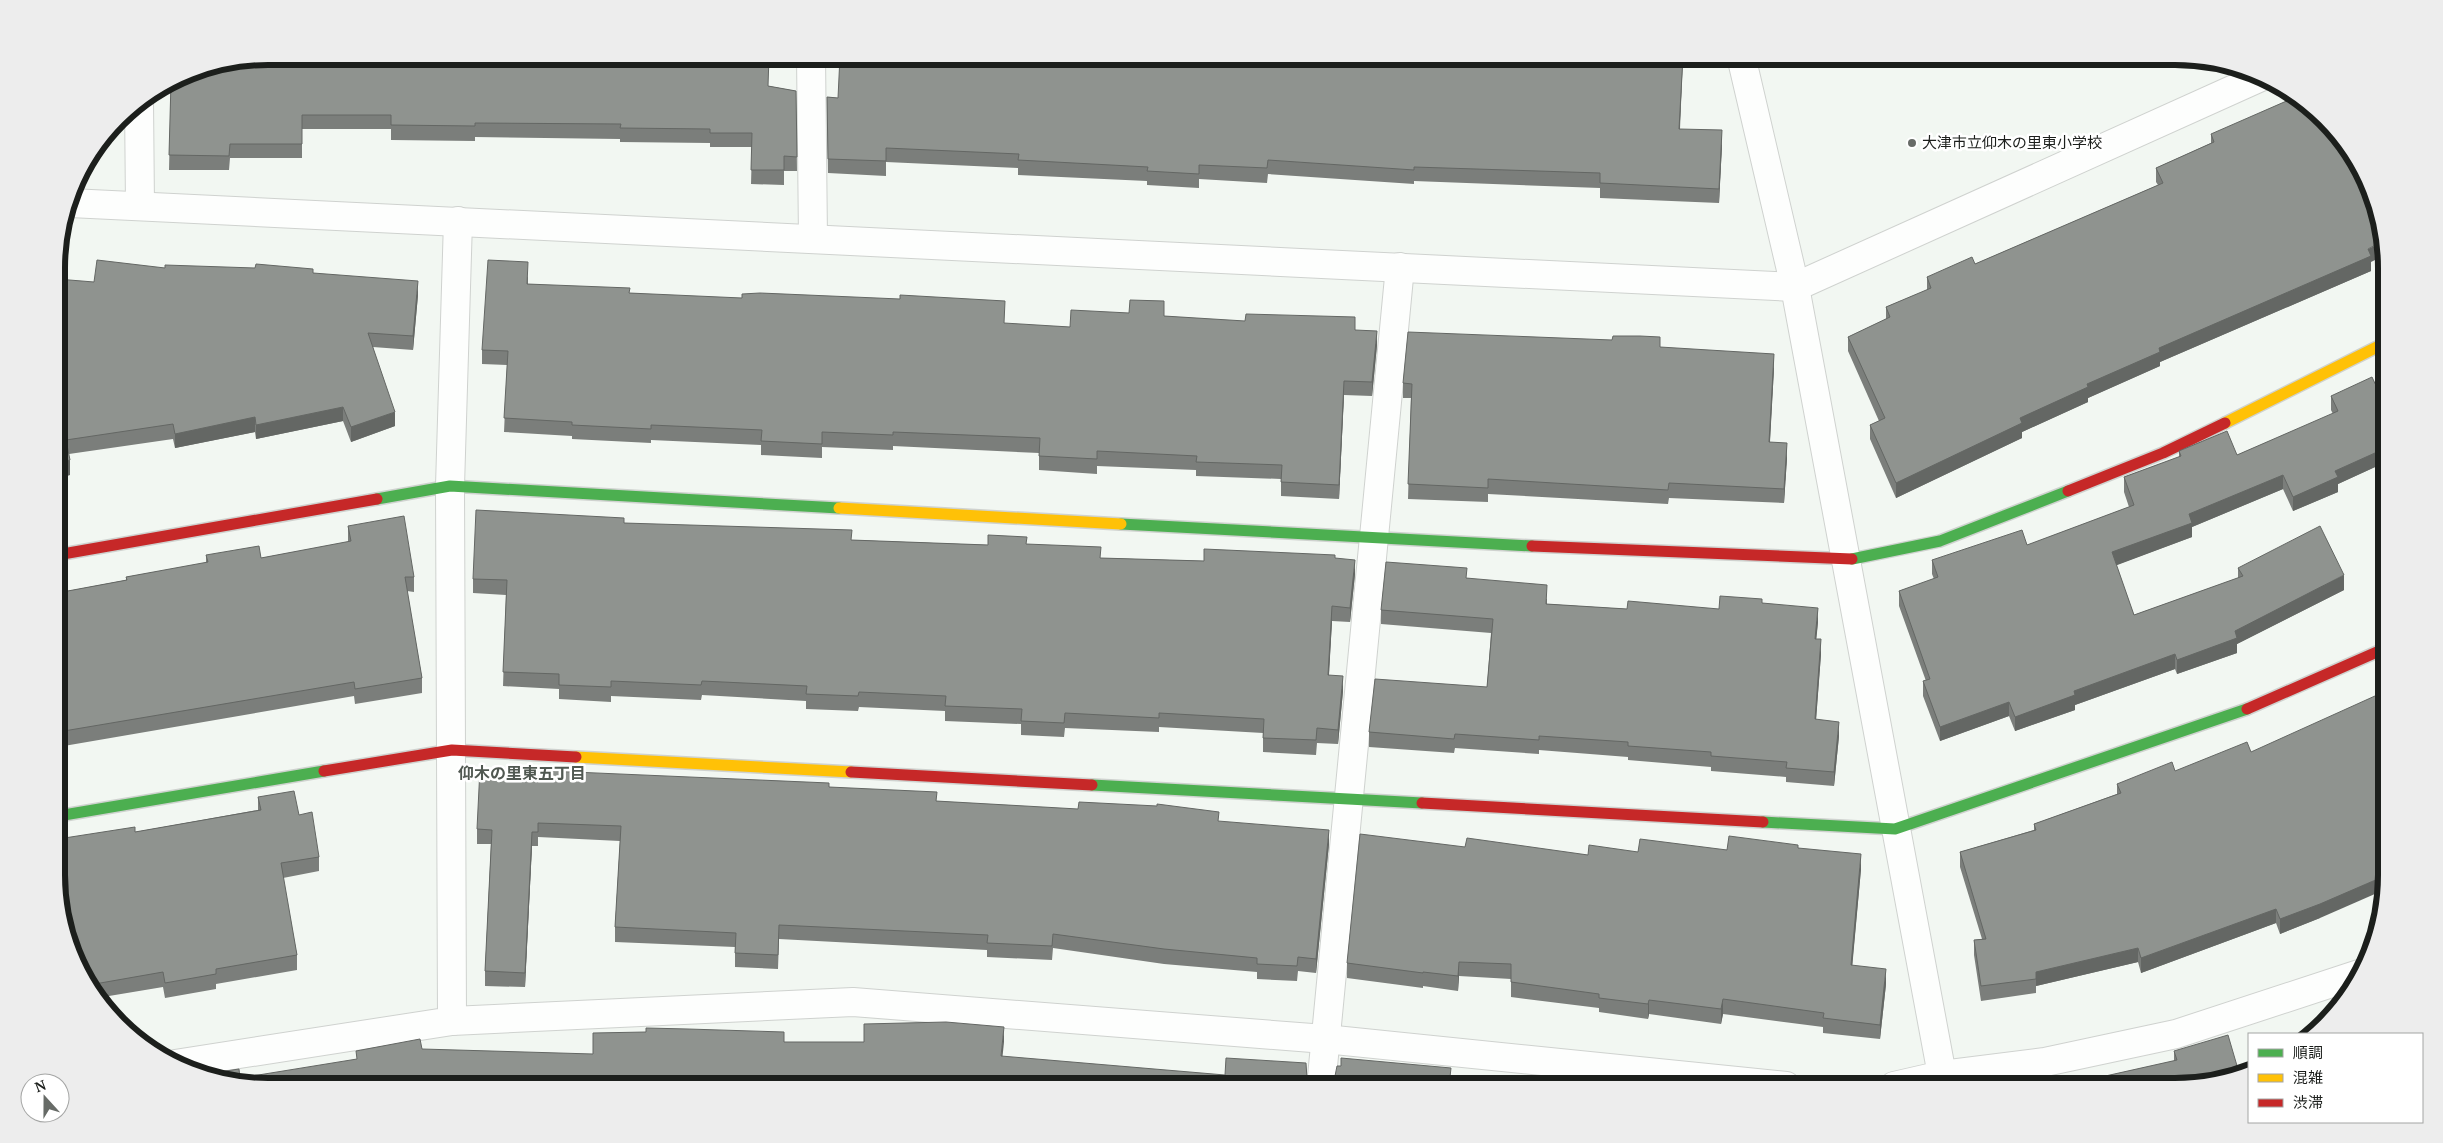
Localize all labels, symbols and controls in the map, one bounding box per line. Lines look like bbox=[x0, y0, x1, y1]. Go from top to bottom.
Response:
place label: 大津市立仰木の里東小学校 bbox=[1922, 132, 2102, 152]
marker: 大津市立仰木の里東小学校 bbox=[1906, 137, 1918, 149]
district label: 仰木の里東五丁目 bbox=[458, 762, 586, 784]
legend bbox=[2248, 1033, 2423, 1123]
text: 順調 bbox=[2293, 1042, 2323, 1062]
text: 混雑 bbox=[2293, 1067, 2323, 1087]
north arrow bbox=[20, 1073, 70, 1123]
text: N bbox=[32, 1074, 49, 1096]
text: 渋滞 bbox=[2293, 1092, 2323, 1112]

